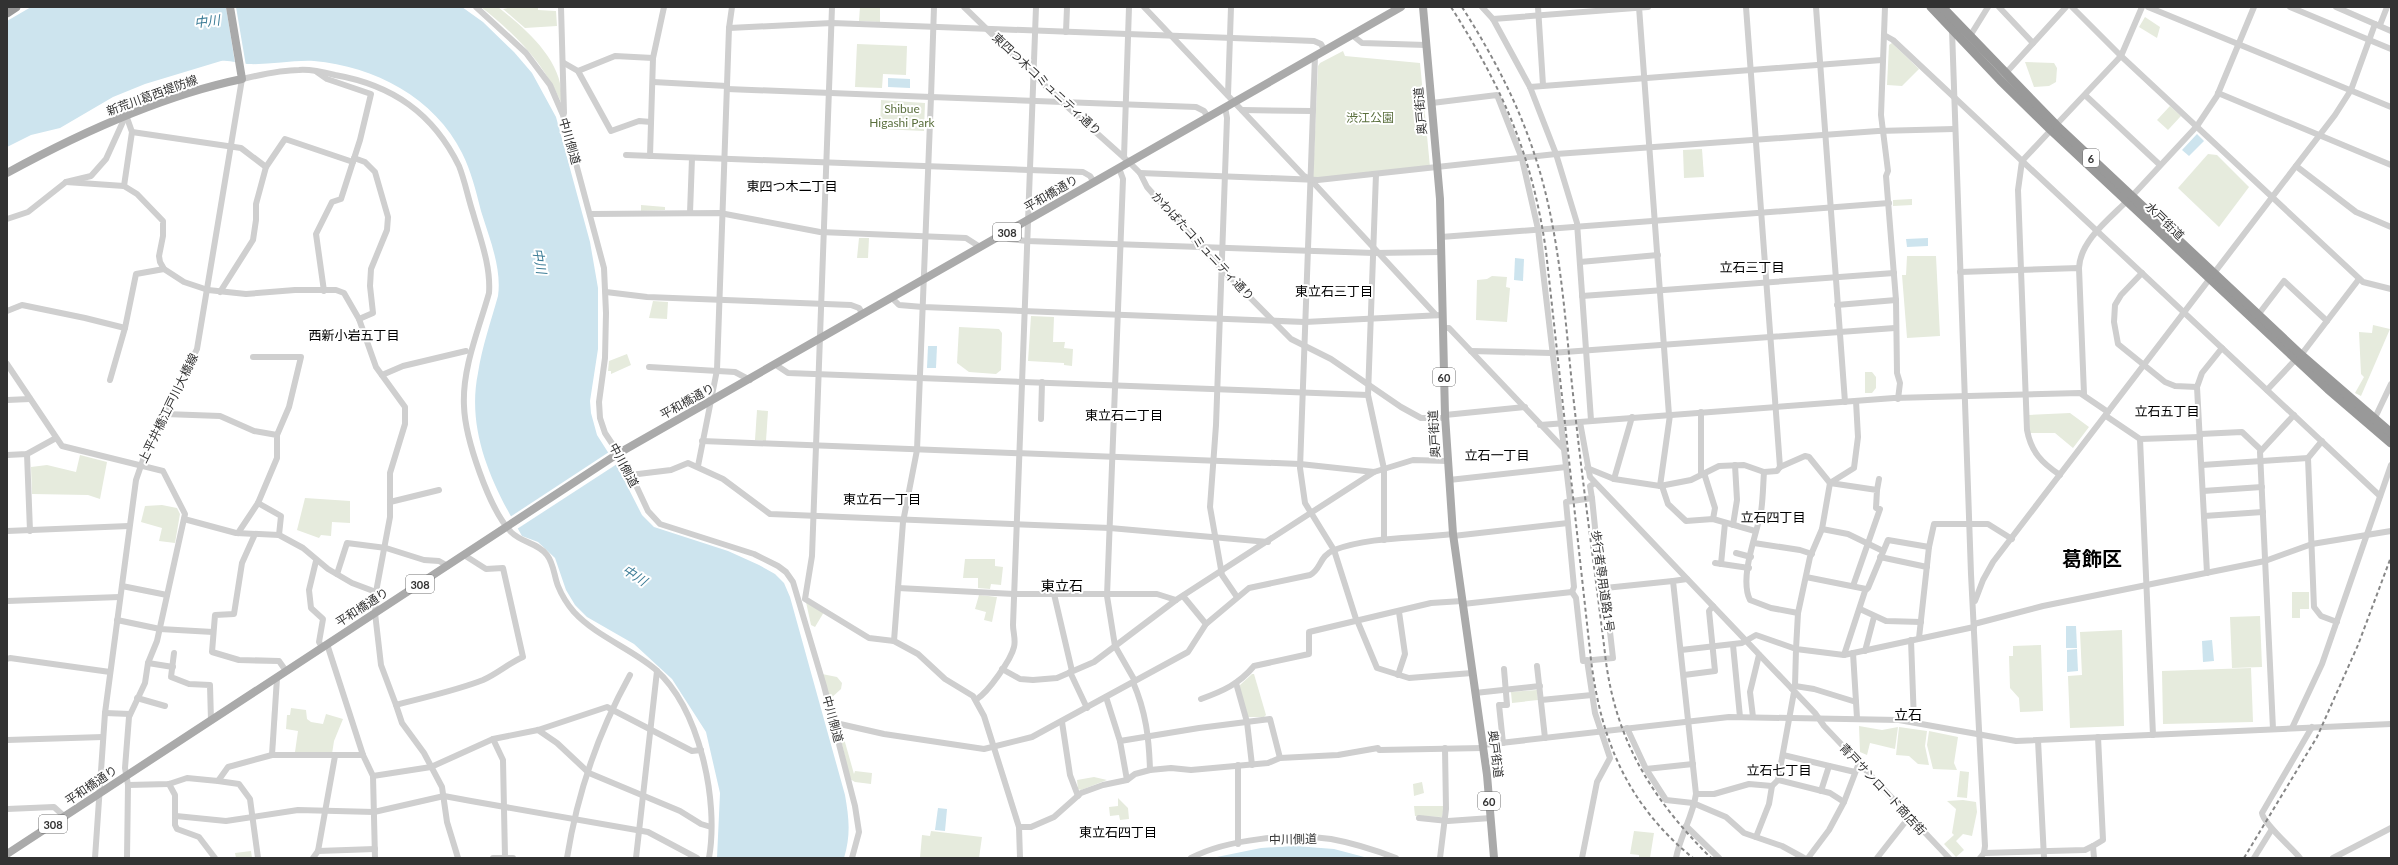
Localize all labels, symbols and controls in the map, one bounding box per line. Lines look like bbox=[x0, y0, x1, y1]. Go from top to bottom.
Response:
water label: 中川 bbox=[193, 11, 223, 31]
street label: 東四つ木コミュニティ通り bbox=[989, 30, 1105, 138]
street label: 新荒川葛西堤防線 bbox=[104, 72, 200, 118]
street label: 奥戸街道 bbox=[1410, 86, 1430, 136]
park label: Shibue Higashi Park bbox=[869, 101, 936, 130]
park label: 渋江公園 bbox=[1346, 110, 1394, 125]
street label: 中川側道 bbox=[556, 116, 584, 166]
road number: 6 bbox=[2083, 149, 2099, 167]
street label: 平和橋通り bbox=[1021, 172, 1081, 214]
district label: 東四つ木二丁目 bbox=[746, 178, 838, 194]
street label: かわばたコミュニティ通り bbox=[1149, 188, 1257, 304]
street label: 水戸街道 bbox=[2143, 199, 2187, 243]
road number: 308 bbox=[993, 223, 1021, 241]
water label: 中川 bbox=[530, 247, 550, 277]
district label: 立石三丁目 bbox=[1719, 259, 1785, 275]
district label: 東立石三丁目 bbox=[1295, 283, 1373, 299]
district label: 西新小岩五丁目 bbox=[308, 327, 400, 343]
street label: 上平井橋江戸川大橋線 bbox=[135, 351, 201, 465]
road number: 60 bbox=[1433, 368, 1455, 386]
street label: 平和橋通り bbox=[657, 380, 717, 422]
district label: 立石五丁目 bbox=[2134, 403, 2200, 419]
district label: 東立石二丁目 bbox=[1085, 407, 1163, 423]
street label: 奥戸街道 bbox=[1425, 410, 1443, 458]
street label: 中川側道 bbox=[606, 440, 642, 490]
district label: 立石一丁目 bbox=[1464, 447, 1530, 463]
district label: 東立石一丁目 bbox=[843, 491, 921, 507]
district label: 立石四丁目 bbox=[1740, 509, 1806, 525]
street label: 歩行者専用道路1号 bbox=[1588, 529, 1618, 633]
district label: 葛飾区 bbox=[2062, 546, 2122, 570]
water label: 中川 bbox=[620, 561, 652, 590]
road number: 308 bbox=[406, 575, 434, 593]
district label: 東立石 bbox=[1041, 577, 1083, 594]
street label: 平和橋通り bbox=[333, 584, 391, 630]
street label: 中川側道 bbox=[820, 694, 846, 744]
district label: 立石 bbox=[1894, 706, 1922, 723]
street label: 奥戸街道 bbox=[1486, 729, 1506, 779]
street label: 青戸サンロード商店街 bbox=[1837, 740, 1929, 838]
street label: 平和橋通り bbox=[62, 762, 120, 808]
district label: 立石七丁目 bbox=[1746, 762, 1812, 778]
road number: 60 bbox=[1478, 792, 1500, 810]
road number: 308 bbox=[39, 815, 67, 833]
district label: 東立石四丁目 bbox=[1079, 824, 1157, 840]
street label: 中川側道 bbox=[1269, 831, 1317, 847]

